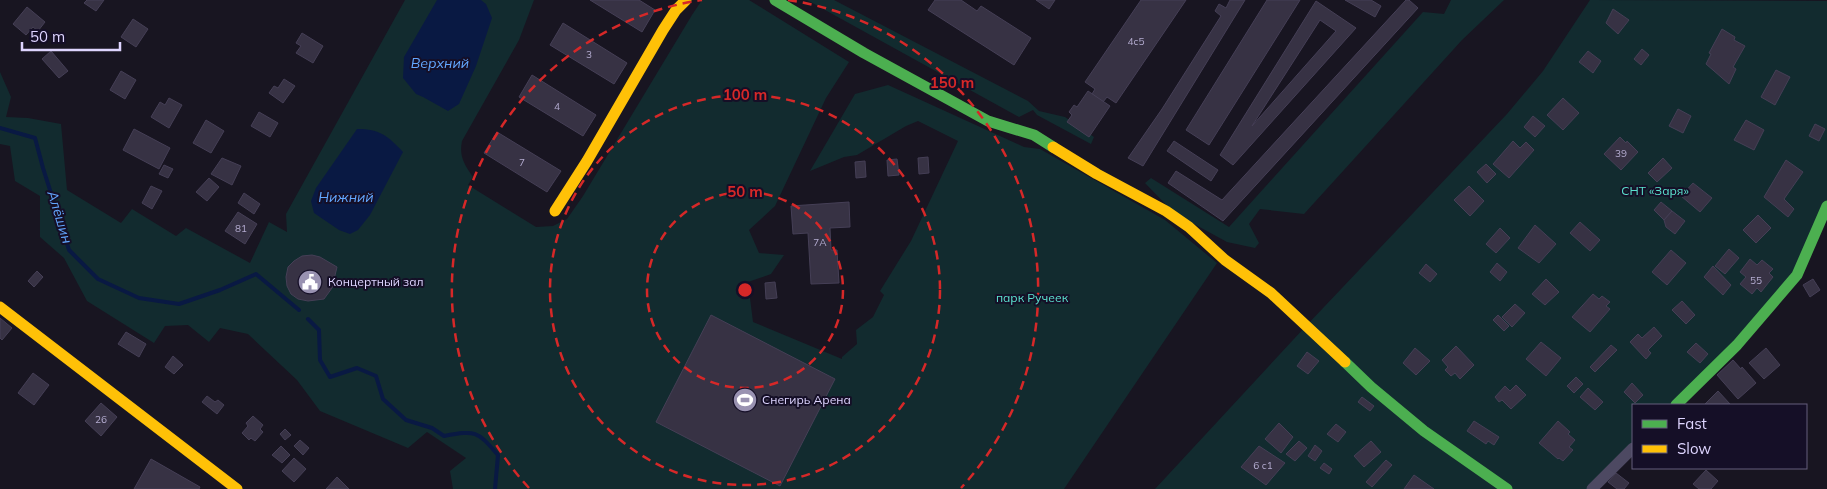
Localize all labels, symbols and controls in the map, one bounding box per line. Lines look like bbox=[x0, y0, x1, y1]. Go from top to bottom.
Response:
scale bar bbox=[22, 20, 120, 52]
text: 50 m bbox=[30, 27, 65, 46]
house number: 4с5 bbox=[1127, 35, 1145, 48]
house number: 3 bbox=[586, 48, 592, 61]
water label: Верхний bbox=[411, 54, 469, 72]
text: 150 m bbox=[930, 73, 974, 92]
text: 100 m bbox=[723, 85, 767, 104]
house number: 4 bbox=[554, 100, 560, 113]
house number: 39 bbox=[1615, 147, 1627, 160]
house number: 7 bbox=[519, 156, 525, 169]
text: 50 m bbox=[727, 182, 763, 201]
park label: СНТ «Заря» bbox=[1621, 183, 1689, 198]
water label: Алёшин bbox=[43, 187, 77, 246]
water label: Нижний bbox=[318, 188, 374, 206]
house number: 81 bbox=[235, 222, 247, 235]
house number: 7А bbox=[813, 236, 827, 249]
public building icon: Концертный зал bbox=[297, 269, 323, 295]
place label: Концертный зал bbox=[328, 274, 424, 289]
house number: 55 bbox=[1750, 274, 1762, 287]
centre of rings bbox=[736, 281, 754, 299]
park label: парк Ручеек bbox=[996, 290, 1069, 305]
sports icon: Снегирь Арена bbox=[732, 387, 758, 413]
place label: Снегирь Арена bbox=[762, 392, 851, 407]
legend bbox=[1632, 404, 1807, 469]
house number: 26 bbox=[95, 413, 107, 426]
text: Fast bbox=[1677, 414, 1707, 433]
text: Slow bbox=[1677, 439, 1711, 458]
house number: 6 с1 bbox=[1253, 459, 1273, 472]

